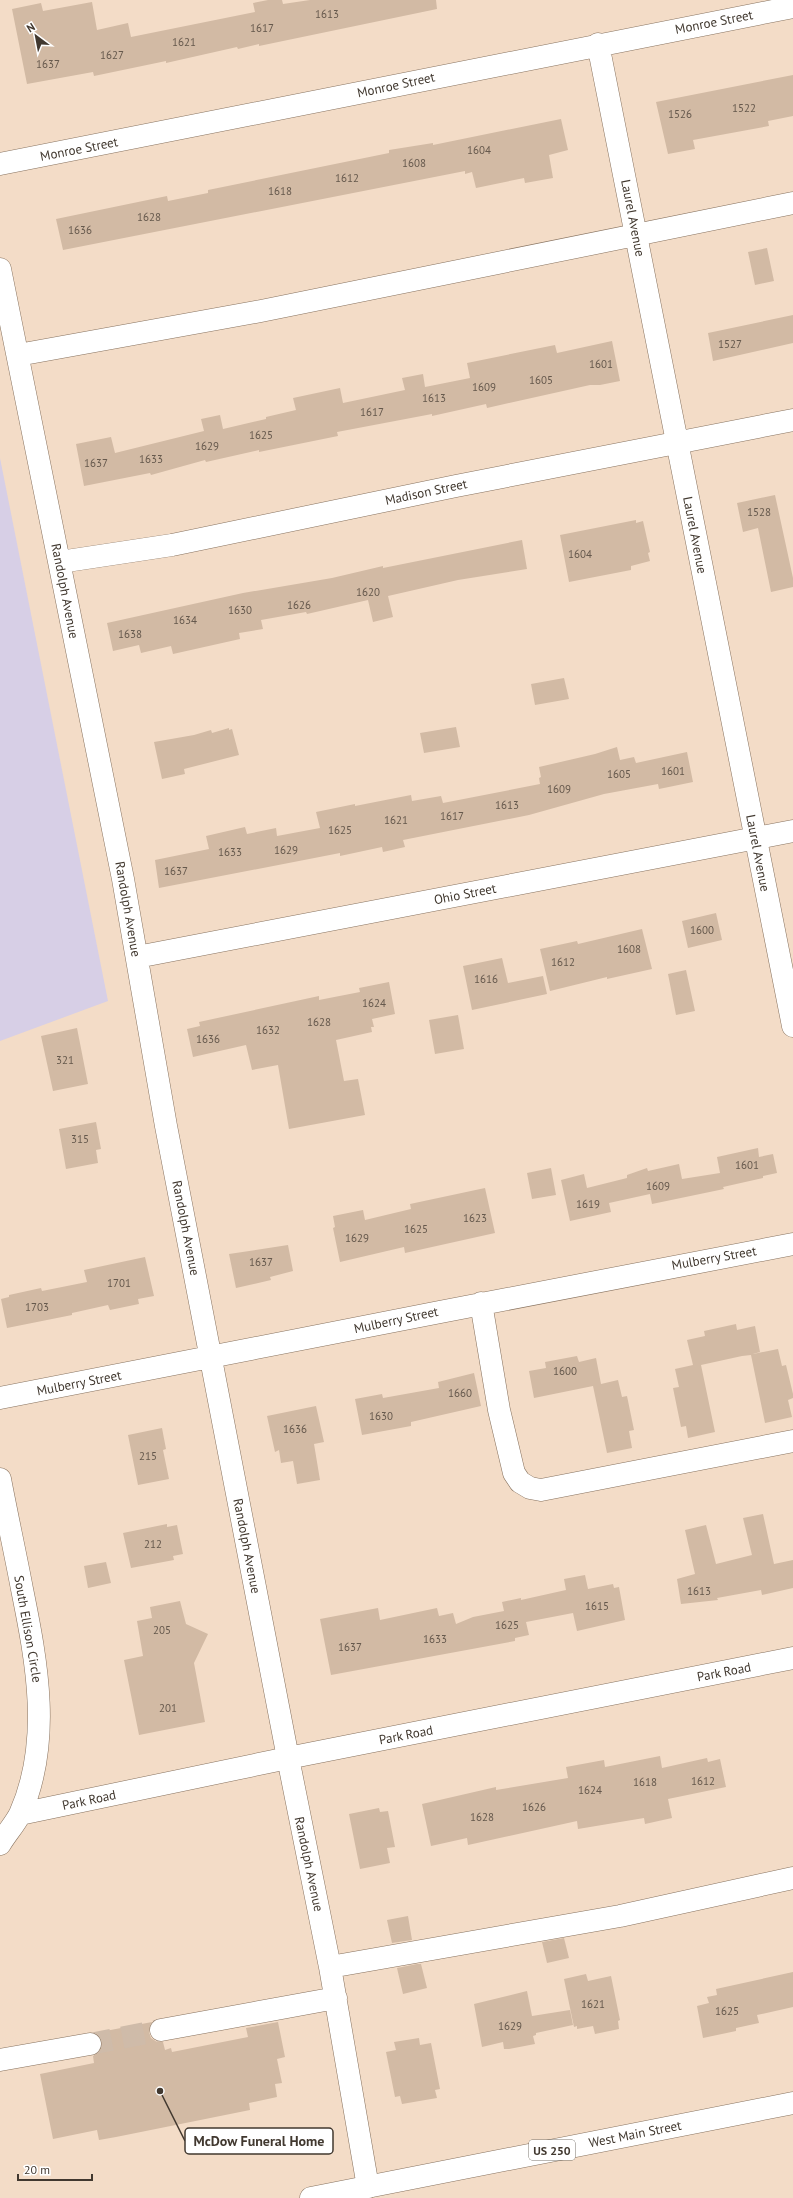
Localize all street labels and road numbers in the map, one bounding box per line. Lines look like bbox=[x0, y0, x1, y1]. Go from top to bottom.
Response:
street label: Monroe Street bbox=[674, 6, 755, 38]
street label: Monroe Street bbox=[356, 68, 437, 102]
street label: Monroe Street bbox=[39, 133, 120, 165]
street label: Laurel Avenue bbox=[617, 178, 649, 258]
street label: Madison Street bbox=[383, 475, 469, 509]
street label: Laurel Avenue bbox=[679, 495, 711, 575]
street label: Randolph Avenue bbox=[47, 542, 83, 640]
street label: Laurel Avenue bbox=[742, 813, 774, 893]
street label: Randolph Avenue bbox=[111, 860, 145, 958]
street label: Ohio Street bbox=[432, 880, 498, 908]
street label: Randolph Avenue bbox=[168, 1179, 204, 1277]
street label: Mulberry Street bbox=[670, 1242, 758, 1274]
street label: Mulberry Street bbox=[352, 1303, 440, 1337]
street label: Mulberry Street bbox=[35, 1366, 123, 1400]
street label: Randolph Avenue bbox=[229, 1497, 265, 1595]
street label: South Ellison Circle bbox=[10, 1574, 46, 1684]
street label: Park Road bbox=[696, 1658, 752, 1686]
street label: Park Road bbox=[378, 1721, 434, 1749]
street label: Park Road bbox=[61, 1786, 117, 1814]
street label: Randolph Avenue bbox=[291, 1815, 327, 1913]
street label: West Main Street bbox=[587, 2117, 683, 2151]
road number: US 250 bbox=[529, 2140, 575, 2160]

